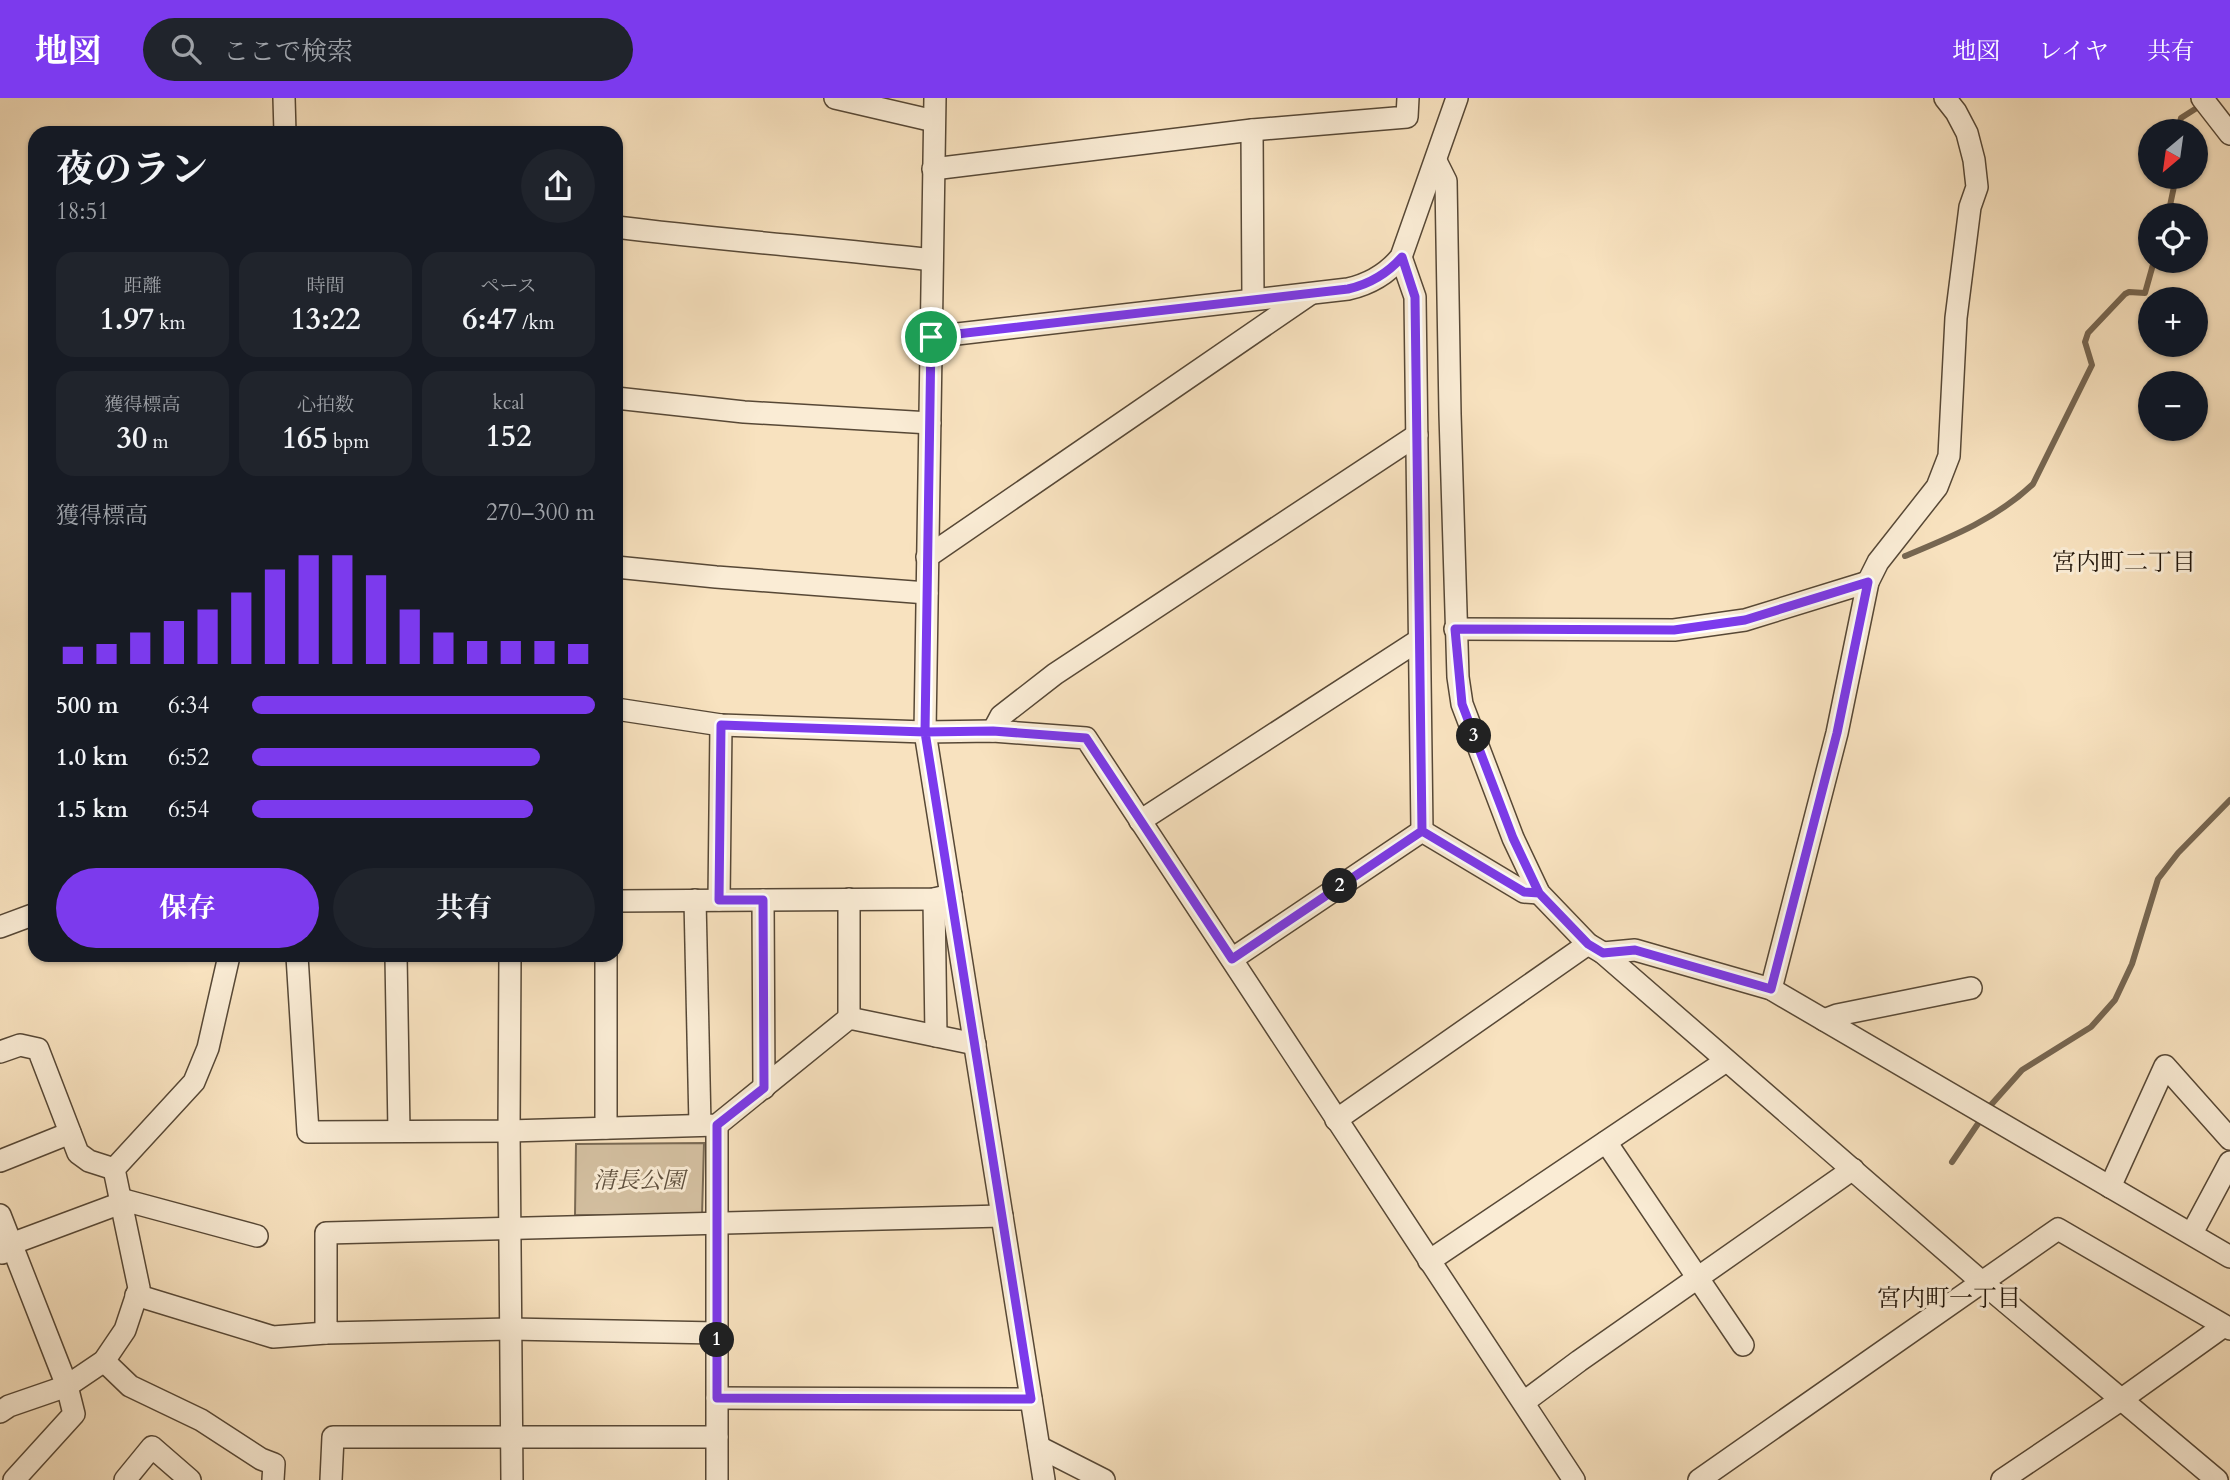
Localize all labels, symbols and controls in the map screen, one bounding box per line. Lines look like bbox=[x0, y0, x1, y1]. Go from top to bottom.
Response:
search box bbox=[143, 18, 633, 81]
text: 地図 bbox=[35, 29, 101, 74]
icon: search bbox=[167, 30, 205, 68]
text: ここで検索 bbox=[223, 34, 353, 69]
text: 地図 bbox=[1952, 35, 2000, 68]
text: レイヤ bbox=[2038, 35, 2109, 68]
text: 共有 bbox=[2147, 35, 2195, 68]
north arrow bbox=[2138, 119, 2208, 189]
map controls bbox=[2138, 119, 2208, 441]
text: 夜のラン bbox=[56, 144, 208, 196]
button: share bbox=[521, 149, 595, 223]
text: 18:51 bbox=[56, 196, 109, 227]
button: locate bbox=[2138, 203, 2208, 273]
text: 距離 bbox=[123, 273, 162, 299]
text: 時間 bbox=[306, 273, 345, 299]
text: ペース bbox=[480, 273, 537, 299]
button: + bbox=[2138, 287, 2208, 357]
text: 1.97 bbox=[99, 299, 154, 340]
text: 13:22 bbox=[290, 299, 361, 340]
text: 6:47 bbox=[462, 299, 517, 340]
pin bbox=[901, 307, 961, 367]
text: km bbox=[154, 310, 186, 336]
text: /km bbox=[517, 310, 555, 336]
icon: arrive bbox=[912, 318, 950, 356]
button: − bbox=[2138, 371, 2208, 441]
text: kcal bbox=[493, 390, 524, 416]
text: 獲得標高 bbox=[104, 392, 181, 418]
text: 心拍数 bbox=[297, 392, 354, 418]
text: 152 bbox=[485, 416, 532, 457]
text: 30 bbox=[117, 418, 147, 459]
text: 165 bbox=[282, 418, 328, 459]
text: m bbox=[147, 429, 168, 455]
text: bpm bbox=[328, 429, 369, 455]
text: 270–300 m bbox=[486, 497, 595, 528]
text: 獲得標高 bbox=[56, 500, 148, 531]
district label: 宮内町二丁目 bbox=[2052, 546, 2196, 579]
text: 500 m bbox=[56, 690, 119, 721]
text: 6:34 bbox=[168, 690, 209, 721]
pin: 3 bbox=[1456, 718, 1492, 754]
text: 3 bbox=[1469, 722, 1478, 748]
text: 1.0 km bbox=[56, 742, 128, 773]
text: 6:52 bbox=[168, 742, 209, 773]
text: 1.5 km bbox=[56, 794, 128, 825]
text: 6:54 bbox=[168, 794, 209, 825]
button: 保存 bbox=[56, 868, 319, 948]
button: 共有 bbox=[333, 868, 595, 948]
pin: 2 bbox=[1322, 868, 1358, 904]
text: 2 bbox=[1335, 872, 1344, 898]
park label: 清長公園 bbox=[593, 1165, 689, 1196]
district label: 宮内町一丁目 bbox=[1877, 1282, 2021, 1315]
pin: 1 bbox=[700, 1322, 734, 1358]
text: 1 bbox=[712, 1326, 721, 1352]

